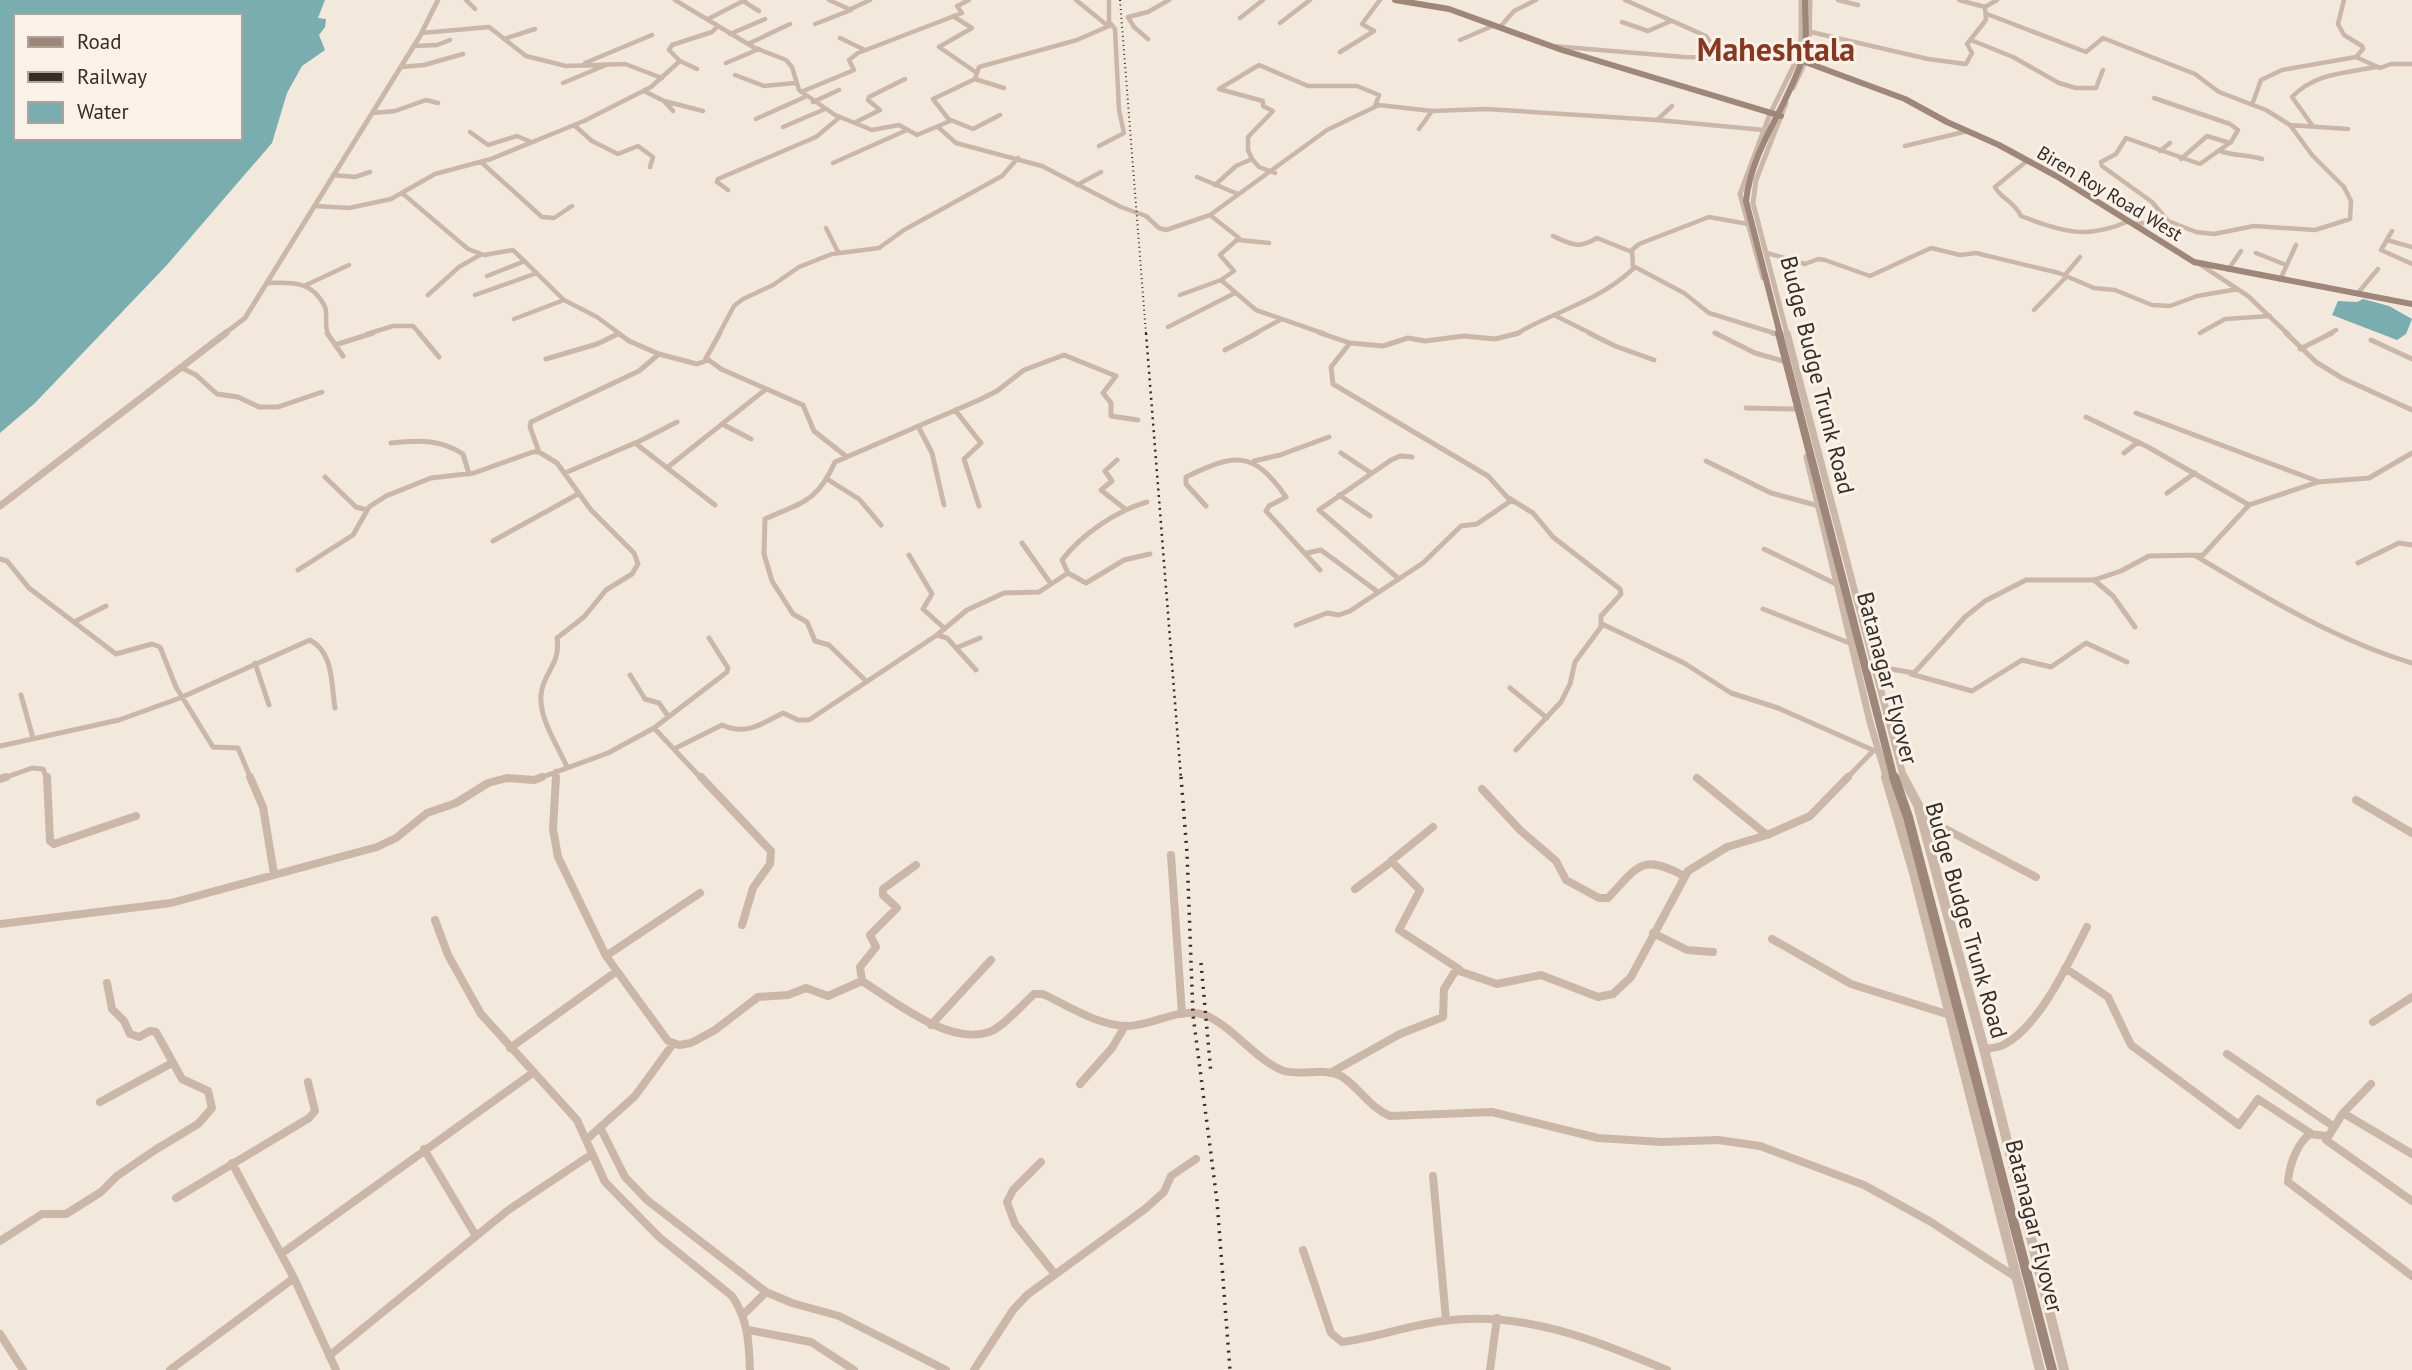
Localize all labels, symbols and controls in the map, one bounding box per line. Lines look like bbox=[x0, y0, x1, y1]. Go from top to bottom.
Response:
legend bbox=[14, 14, 242, 140]
text: Road bbox=[77, 28, 121, 55]
district label: Maheshtala bbox=[1697, 28, 1855, 70]
text: Railway bbox=[77, 63, 147, 90]
text: Water bbox=[77, 98, 129, 125]
street label: Biren Roy Road West bbox=[2033, 140, 2188, 246]
street label: Budge Budge Trunk Road bbox=[1774, 253, 1862, 497]
street label: Batanagar Flyover bbox=[1851, 589, 1925, 768]
street label: Budge Budge Trunk Road bbox=[1919, 799, 2015, 1041]
street label: Batanagar Flyover bbox=[1999, 1137, 2071, 1316]

